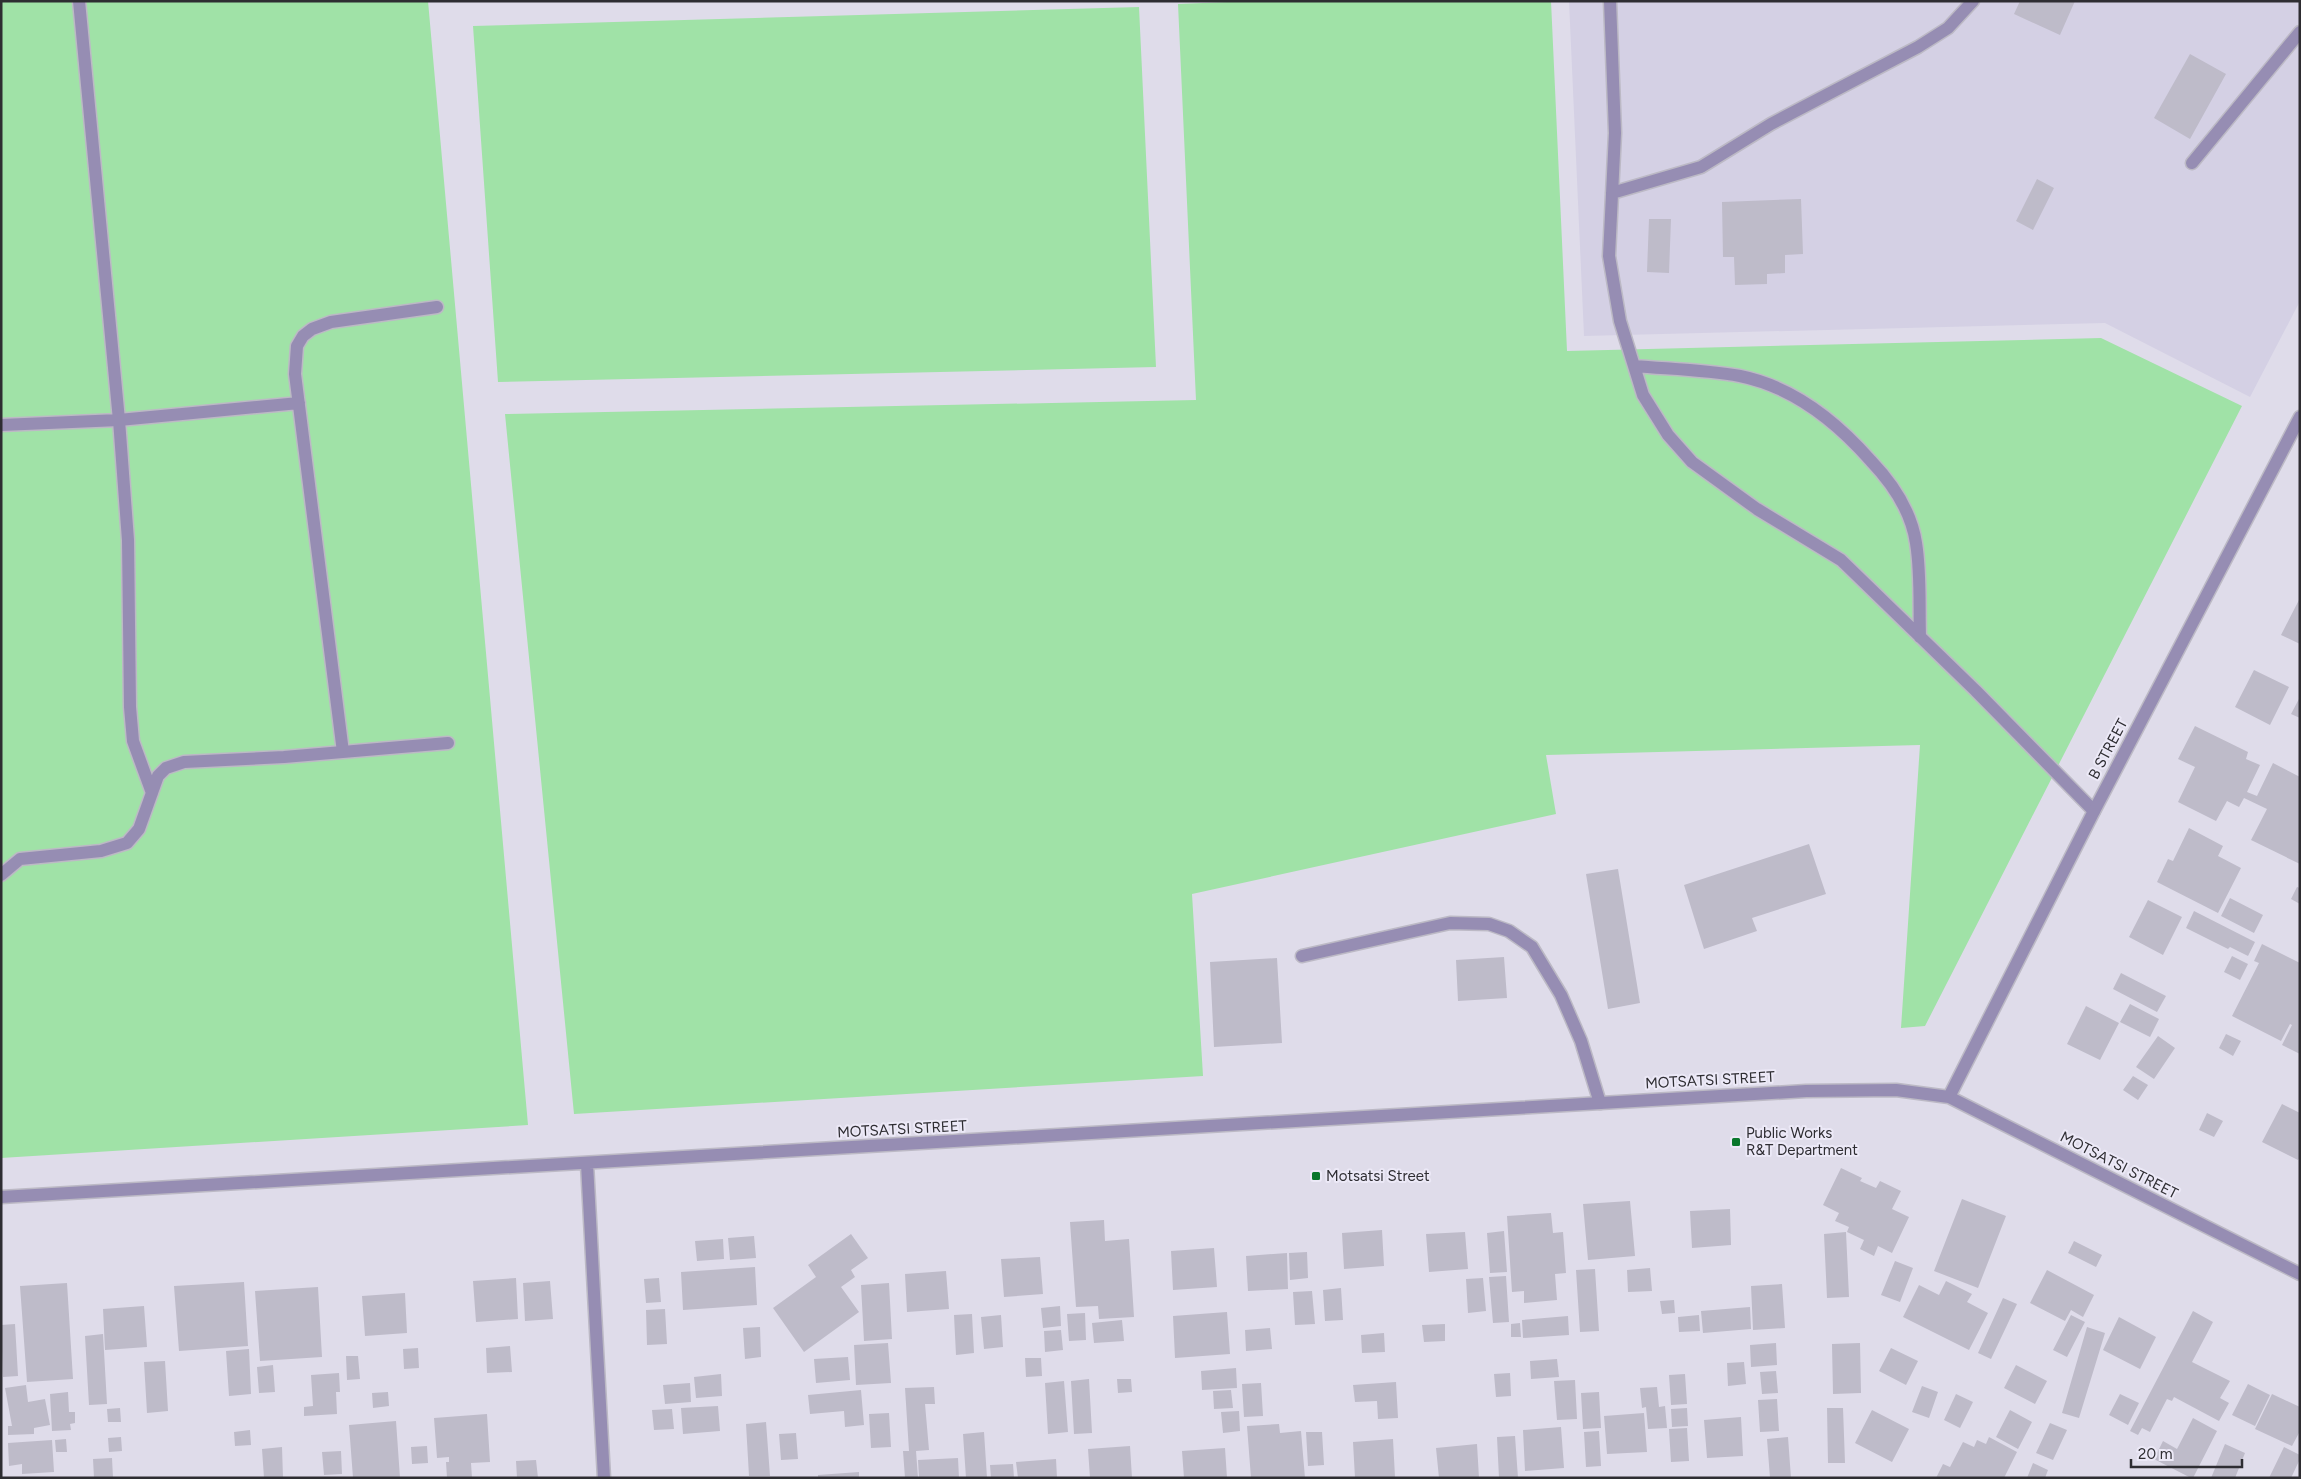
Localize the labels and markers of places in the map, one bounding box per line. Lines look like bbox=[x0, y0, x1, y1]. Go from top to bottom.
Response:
place label: Public Works R&T Department bbox=[1746, 1124, 1858, 1159]
marker: Public Works R&T Department bbox=[1730, 1136, 1742, 1148]
place label: Motsatsi Street bbox=[1326, 1167, 1430, 1185]
marker: Motsatsi Street bbox=[1310, 1170, 1322, 1182]

